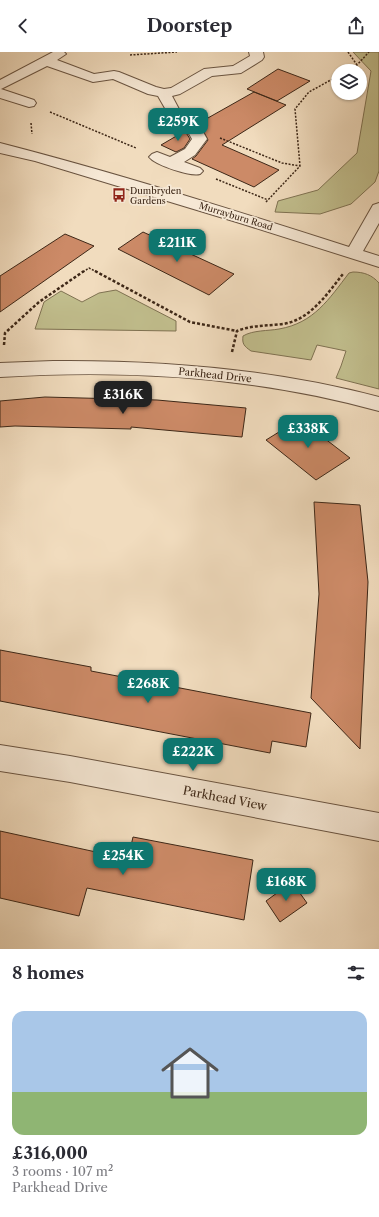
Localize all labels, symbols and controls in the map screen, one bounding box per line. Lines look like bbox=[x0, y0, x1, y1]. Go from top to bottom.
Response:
icon: back bbox=[12, 15, 34, 37]
text: Doorstep bbox=[147, 15, 232, 37]
icon: share bbox=[345, 15, 367, 37]
map controls bbox=[331, 64, 367, 100]
button: layers bbox=[331, 64, 367, 100]
pin: £259K bbox=[150, 108, 206, 142]
text: £259K bbox=[157, 113, 199, 129]
place label: Dumbryden Gardens bbox=[130, 185, 182, 206]
bus stop icon: Dumbryden Gardens bbox=[111, 187, 127, 203]
street label: Murrayburn Road bbox=[198, 200, 275, 233]
pin: £211K bbox=[149, 229, 205, 263]
text: £211K bbox=[158, 234, 196, 250]
street label: Parkhead Drive bbox=[178, 365, 253, 385]
pin: £316K bbox=[95, 381, 151, 415]
text: £316K bbox=[103, 386, 143, 402]
pin: £338K bbox=[280, 415, 336, 449]
text: £338K bbox=[287, 420, 329, 436]
pin: £268K bbox=[120, 670, 176, 704]
text: £268K bbox=[127, 675, 169, 691]
pin: £222K bbox=[165, 738, 221, 772]
text: £222K bbox=[172, 743, 214, 759]
street label: Parkhead View bbox=[182, 782, 269, 814]
pin: £254K bbox=[95, 842, 151, 876]
text: £254K bbox=[102, 847, 144, 863]
pin: £168K bbox=[258, 868, 314, 902]
text: £168K bbox=[266, 873, 306, 889]
icon: filters bbox=[345, 962, 367, 984]
text: 8 homes bbox=[12, 963, 84, 983]
icon: home bbox=[154, 1037, 226, 1109]
text: £316,000 bbox=[12, 1143, 88, 1163]
text: 3 rooms · 107 m² bbox=[12, 1163, 113, 1179]
text: Parkhead Drive bbox=[12, 1179, 108, 1195]

